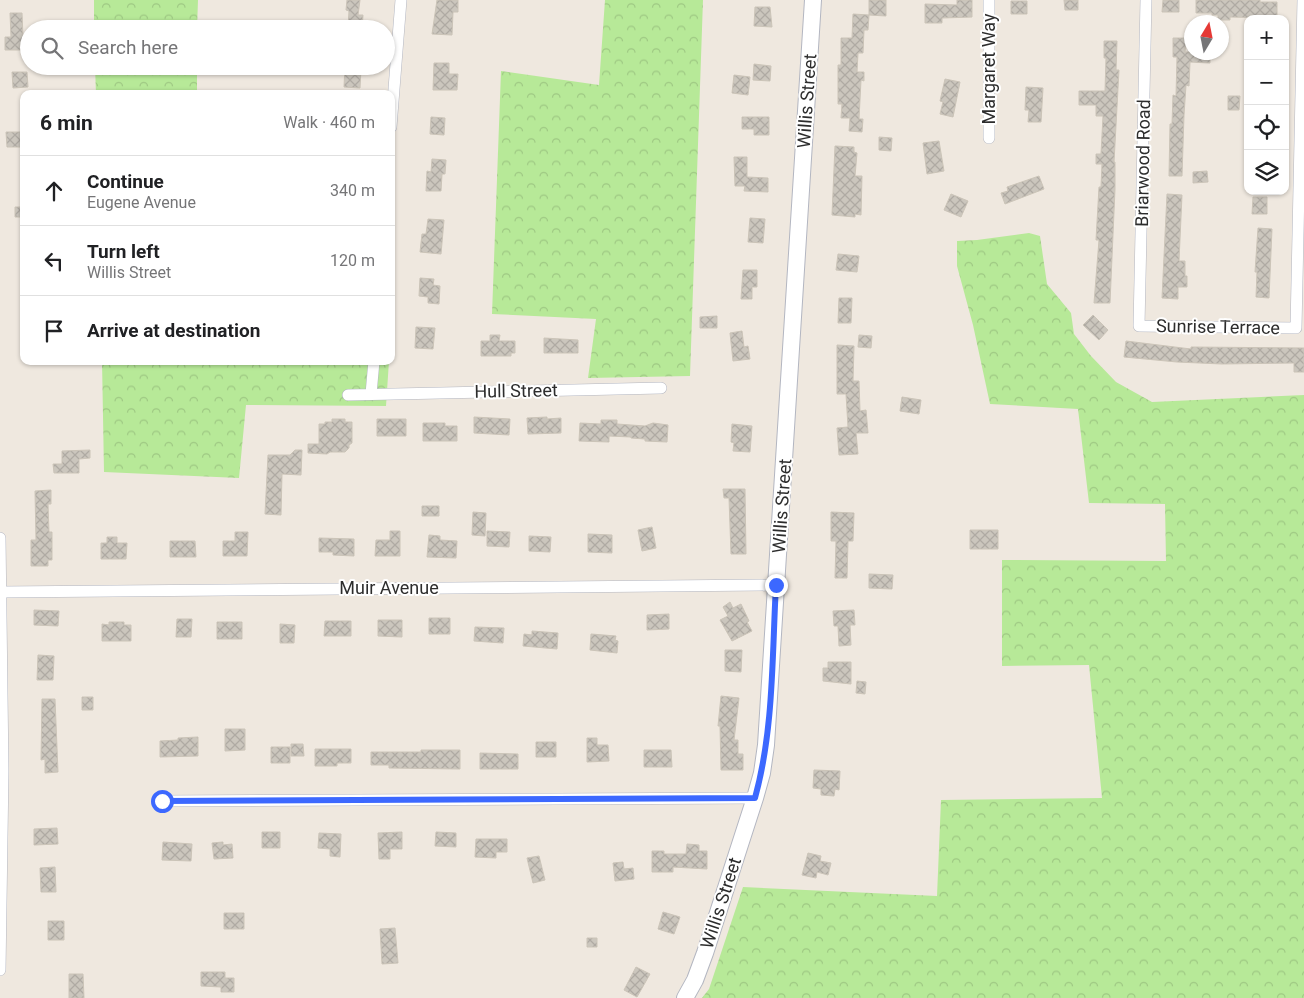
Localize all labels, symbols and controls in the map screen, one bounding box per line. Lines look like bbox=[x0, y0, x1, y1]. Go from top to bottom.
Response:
street label: Margaret Way bbox=[978, 13, 999, 125]
north arrow bbox=[1184, 15, 1229, 60]
map controls bbox=[1244, 15, 1289, 195]
button: + bbox=[1244, 15, 1289, 60]
search box bbox=[20, 20, 395, 75]
icon: search bbox=[38, 34, 66, 62]
text: Search here bbox=[78, 36, 178, 59]
street label: Willis Street bbox=[793, 53, 820, 149]
button: − bbox=[1244, 60, 1289, 105]
street label: Briarwood Road bbox=[1131, 99, 1154, 227]
button: locate bbox=[1244, 105, 1289, 150]
text: 6 min bbox=[40, 111, 93, 135]
text: Walk · 460 m bbox=[283, 113, 375, 132]
button: layers bbox=[1244, 150, 1289, 195]
text: Continue bbox=[87, 170, 164, 193]
icon: ahead bbox=[40, 177, 68, 205]
text: 340 m bbox=[330, 181, 375, 200]
text: Eugene Avenue bbox=[87, 193, 196, 212]
text: Turn left bbox=[87, 240, 160, 263]
icon: left bbox=[40, 247, 68, 275]
text: 120 m bbox=[330, 251, 375, 270]
text: Willis Street bbox=[87, 263, 171, 282]
street label: Sunrise Terrace bbox=[1156, 315, 1280, 338]
icon: arrive bbox=[40, 317, 68, 345]
text: Arrive at destination bbox=[87, 319, 260, 342]
street label: Hull Street bbox=[474, 379, 558, 402]
street label: Willis Street bbox=[768, 458, 795, 554]
route end bbox=[765, 574, 788, 597]
street label: Muir Avenue bbox=[339, 577, 439, 598]
route start bbox=[151, 790, 174, 813]
street label: Willis Street bbox=[696, 854, 745, 951]

